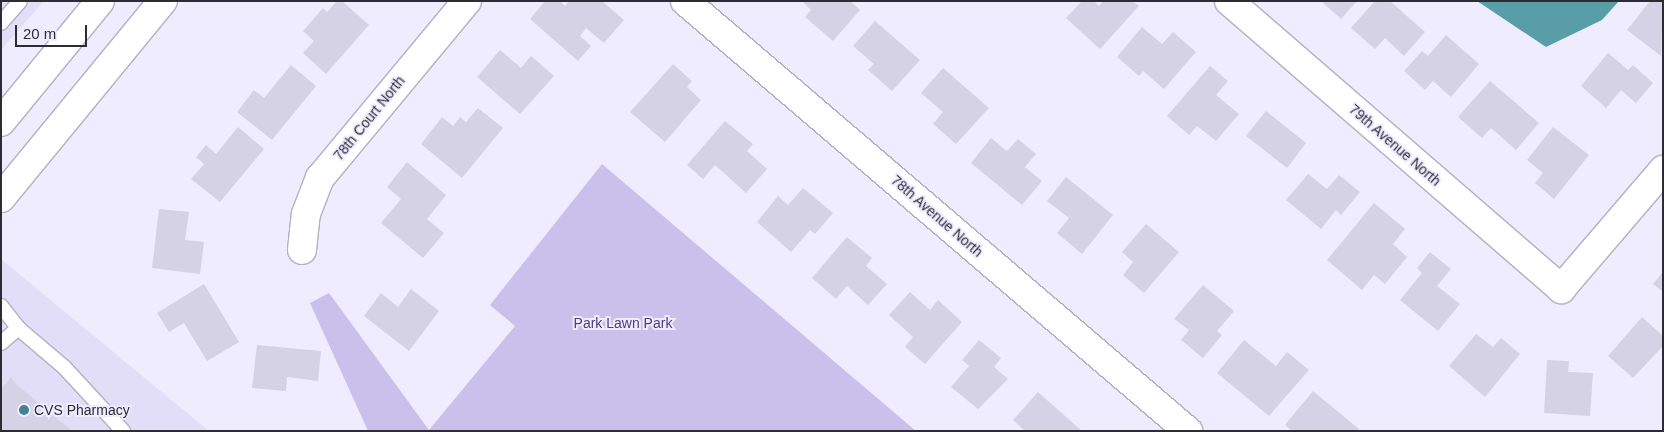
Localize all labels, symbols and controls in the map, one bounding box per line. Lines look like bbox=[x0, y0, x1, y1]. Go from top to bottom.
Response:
scale bar bbox=[18, 15, 90, 47]
text: 20 m bbox=[23, 25, 56, 42]
street label: 78th Court North bbox=[330, 72, 408, 164]
street label: 79th Avenue North bbox=[1346, 100, 1444, 190]
street label: 78th Avenue North bbox=[888, 171, 986, 261]
park label: Park Lawn Park bbox=[574, 315, 672, 331]
place label: CVS Pharmacy bbox=[34, 402, 130, 418]
marker: CVS Pharmacy bbox=[18, 404, 30, 416]

